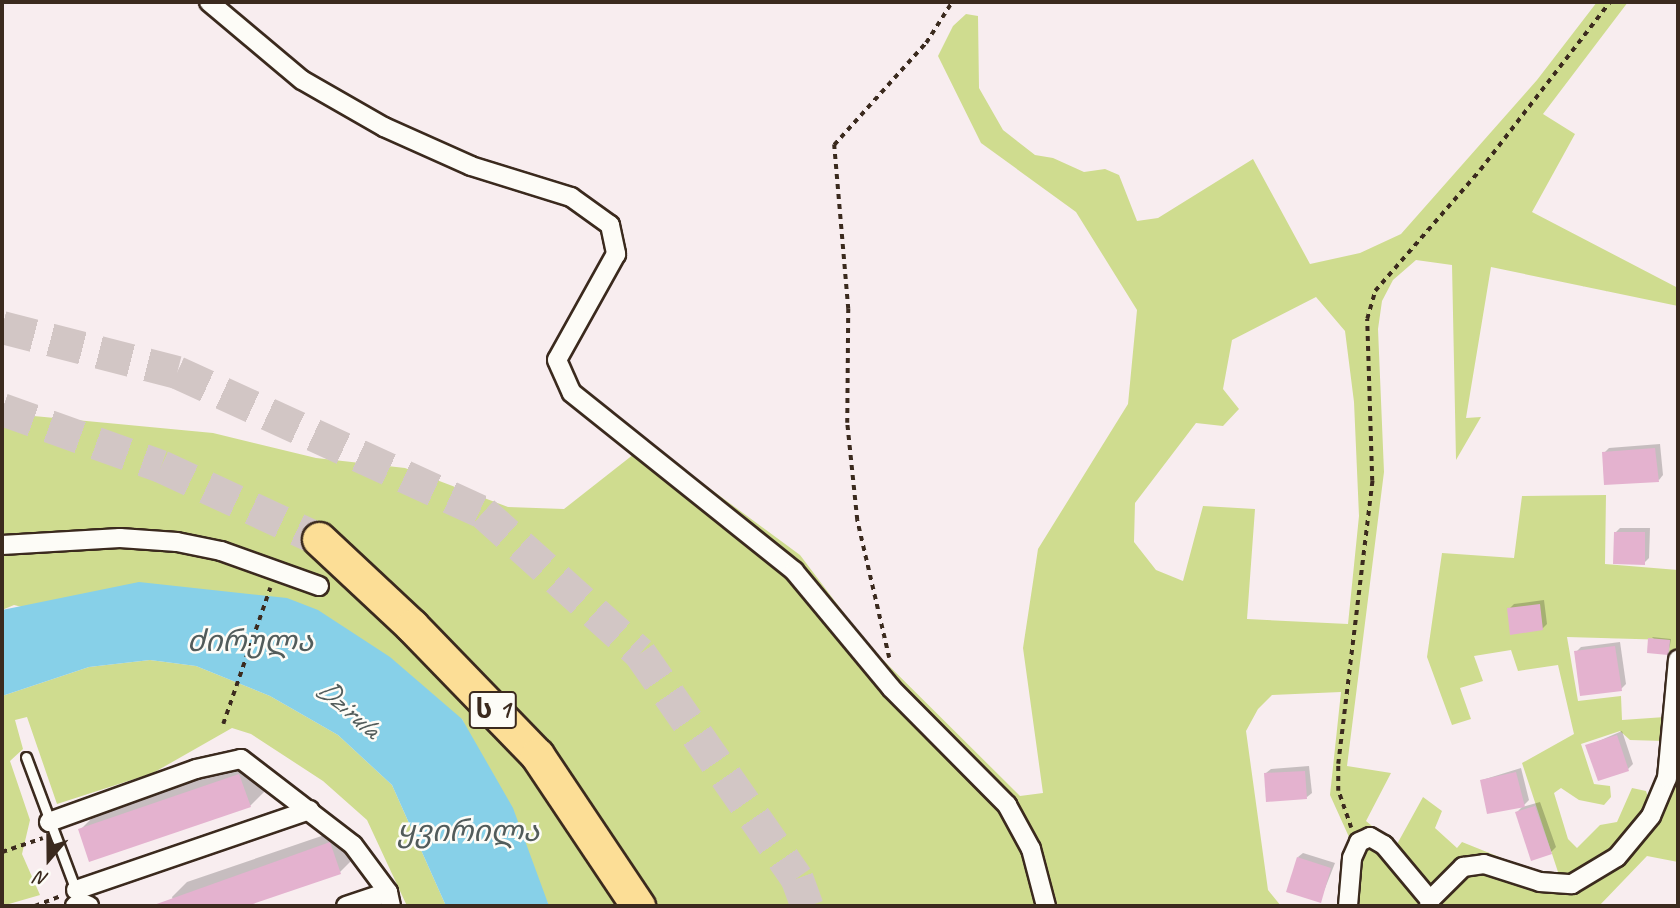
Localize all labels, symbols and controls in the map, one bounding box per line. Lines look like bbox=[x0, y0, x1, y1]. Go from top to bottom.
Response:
water label: ძირულა bbox=[187, 623, 313, 659]
water label: Dzirula bbox=[310, 671, 388, 745]
road number: ს 1 bbox=[468, 688, 518, 732]
water label: ყვირილა bbox=[397, 813, 539, 849]
north arrow bbox=[14, 824, 84, 894]
text: N bbox=[32, 865, 51, 892]

